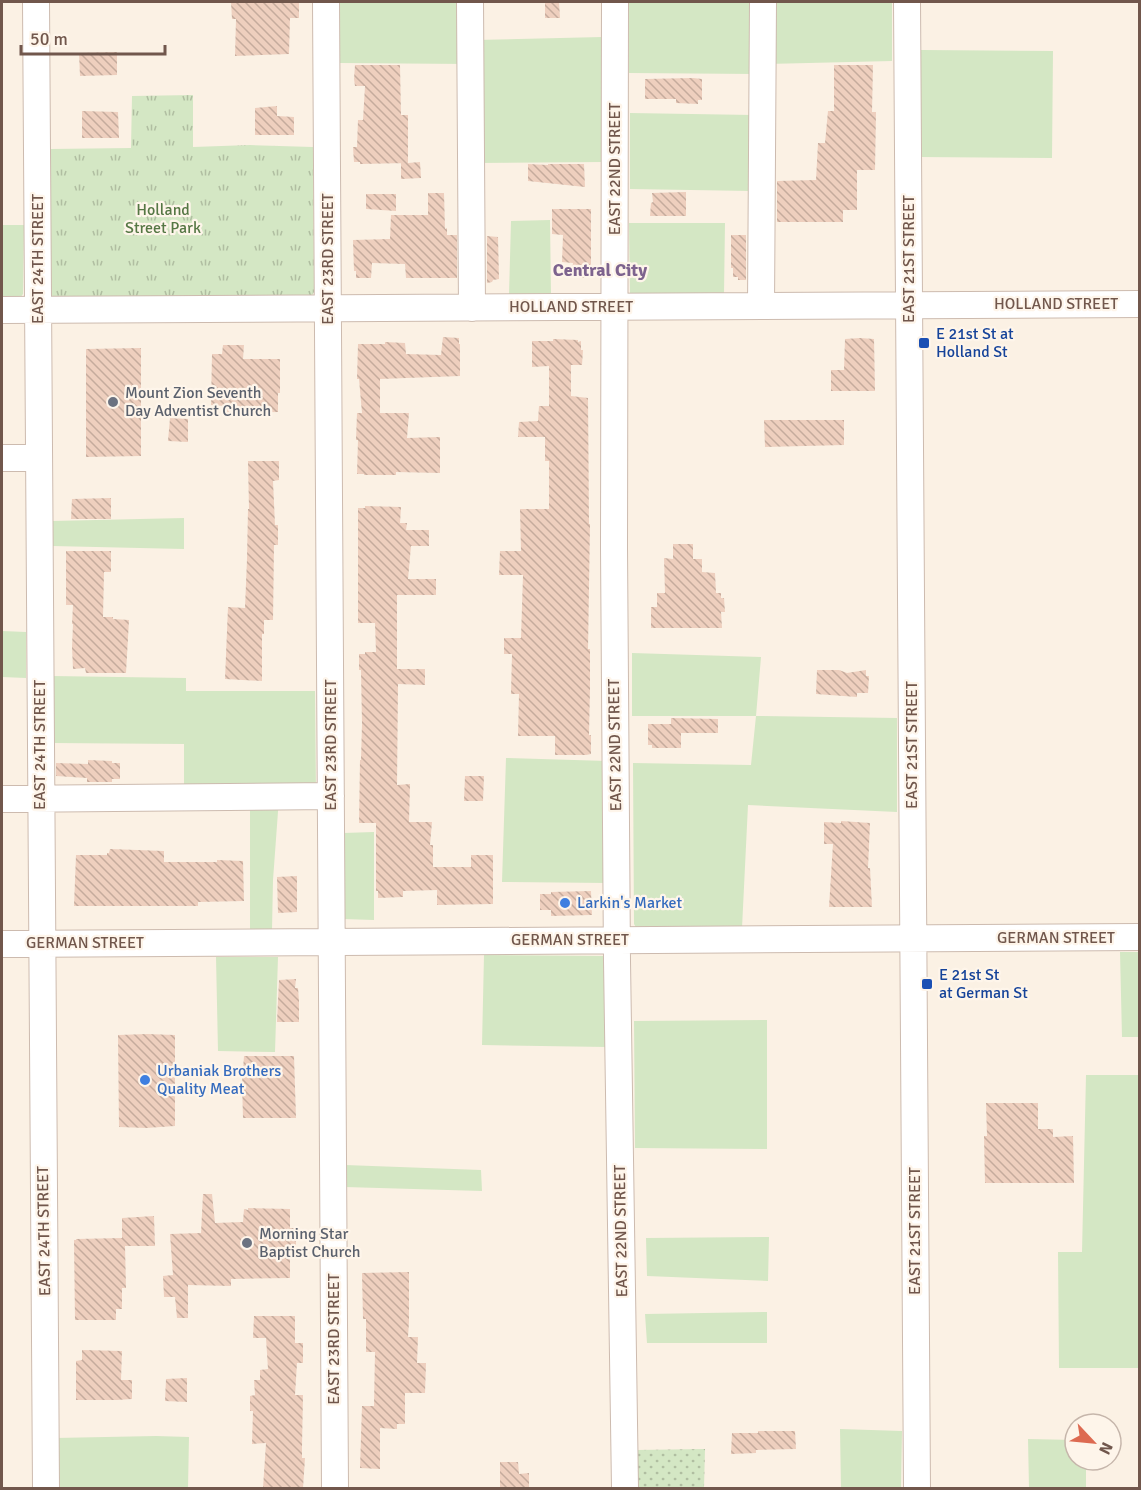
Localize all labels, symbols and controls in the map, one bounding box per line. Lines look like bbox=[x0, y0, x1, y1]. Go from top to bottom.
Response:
scale bar bbox=[21, 18, 165, 56]
text: 50 m bbox=[30, 28, 68, 50]
street label: EAST 22ND STREET bbox=[605, 103, 625, 235]
street label: EAST 23RD STREET bbox=[318, 193, 338, 325]
street label: EAST 24TH STREET bbox=[28, 194, 48, 324]
street label: EAST 21ST STREET bbox=[899, 195, 919, 323]
park label: Holland Street Park bbox=[125, 200, 201, 238]
district label: Central City bbox=[553, 259, 647, 281]
street label: HOLLAND STREET bbox=[994, 294, 1118, 314]
street label: HOLLAND STREET bbox=[509, 297, 633, 317]
place label: E 21st St at Holland St bbox=[936, 324, 1014, 362]
marker: E 21st St at Holland St bbox=[917, 336, 931, 350]
place label: Mount Zion Seventh Day Adventist Church bbox=[125, 383, 271, 421]
marker: Mount Zion Seventh Day Adventist Church bbox=[106, 395, 120, 409]
street label: EAST 22ND STREET bbox=[604, 678, 626, 812]
street label: EAST 23RD STREET bbox=[321, 679, 341, 811]
street label: EAST 24TH STREET bbox=[30, 680, 50, 810]
street label: EAST 21ST STREET bbox=[902, 681, 922, 809]
place label: Larkin's Market bbox=[577, 893, 683, 913]
marker: Larkin's Market bbox=[558, 896, 572, 910]
street label: GERMAN STREET bbox=[997, 928, 1115, 948]
street label: GERMAN STREET bbox=[511, 930, 629, 950]
street label: GERMAN STREET bbox=[26, 933, 144, 953]
place label: E 21st St at German St bbox=[939, 965, 1028, 1003]
marker: E 21st St at German St bbox=[920, 977, 934, 991]
place label: Urbaniak Brothers Quality Meat bbox=[157, 1061, 281, 1099]
marker: Urbaniak Brothers Quality Meat bbox=[138, 1073, 152, 1087]
street label: EAST 22ND STREET bbox=[610, 1164, 632, 1298]
street label: EAST 24TH STREET bbox=[33, 1166, 55, 1296]
street label: EAST 21ST STREET bbox=[905, 1167, 925, 1295]
place label: Morning Star Baptist Church bbox=[259, 1224, 360, 1262]
marker: Morning Star Baptist Church bbox=[240, 1236, 254, 1250]
street label: EAST 23RD STREET bbox=[324, 1273, 344, 1405]
north arrow bbox=[1063, 1412, 1123, 1472]
text: N bbox=[1094, 1439, 1117, 1458]

